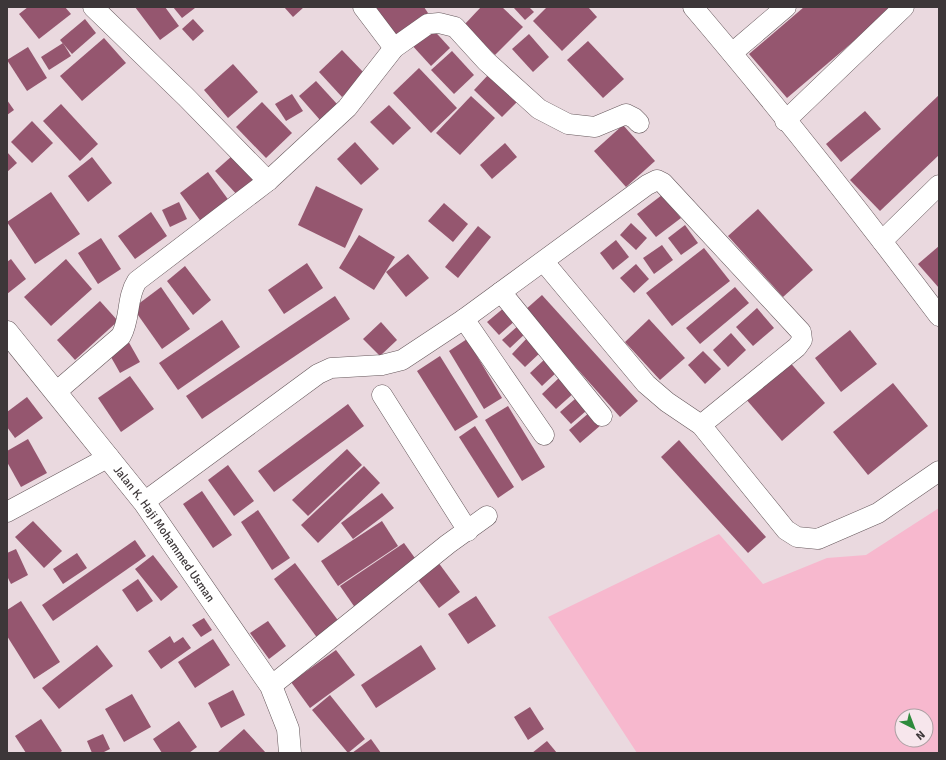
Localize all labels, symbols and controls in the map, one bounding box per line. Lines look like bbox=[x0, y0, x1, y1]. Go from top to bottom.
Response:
street label: Jalan K. Haji Mohammed Usman bbox=[110, 463, 218, 605]
north arrow bbox=[894, 708, 934, 748]
text: N bbox=[913, 728, 928, 742]

